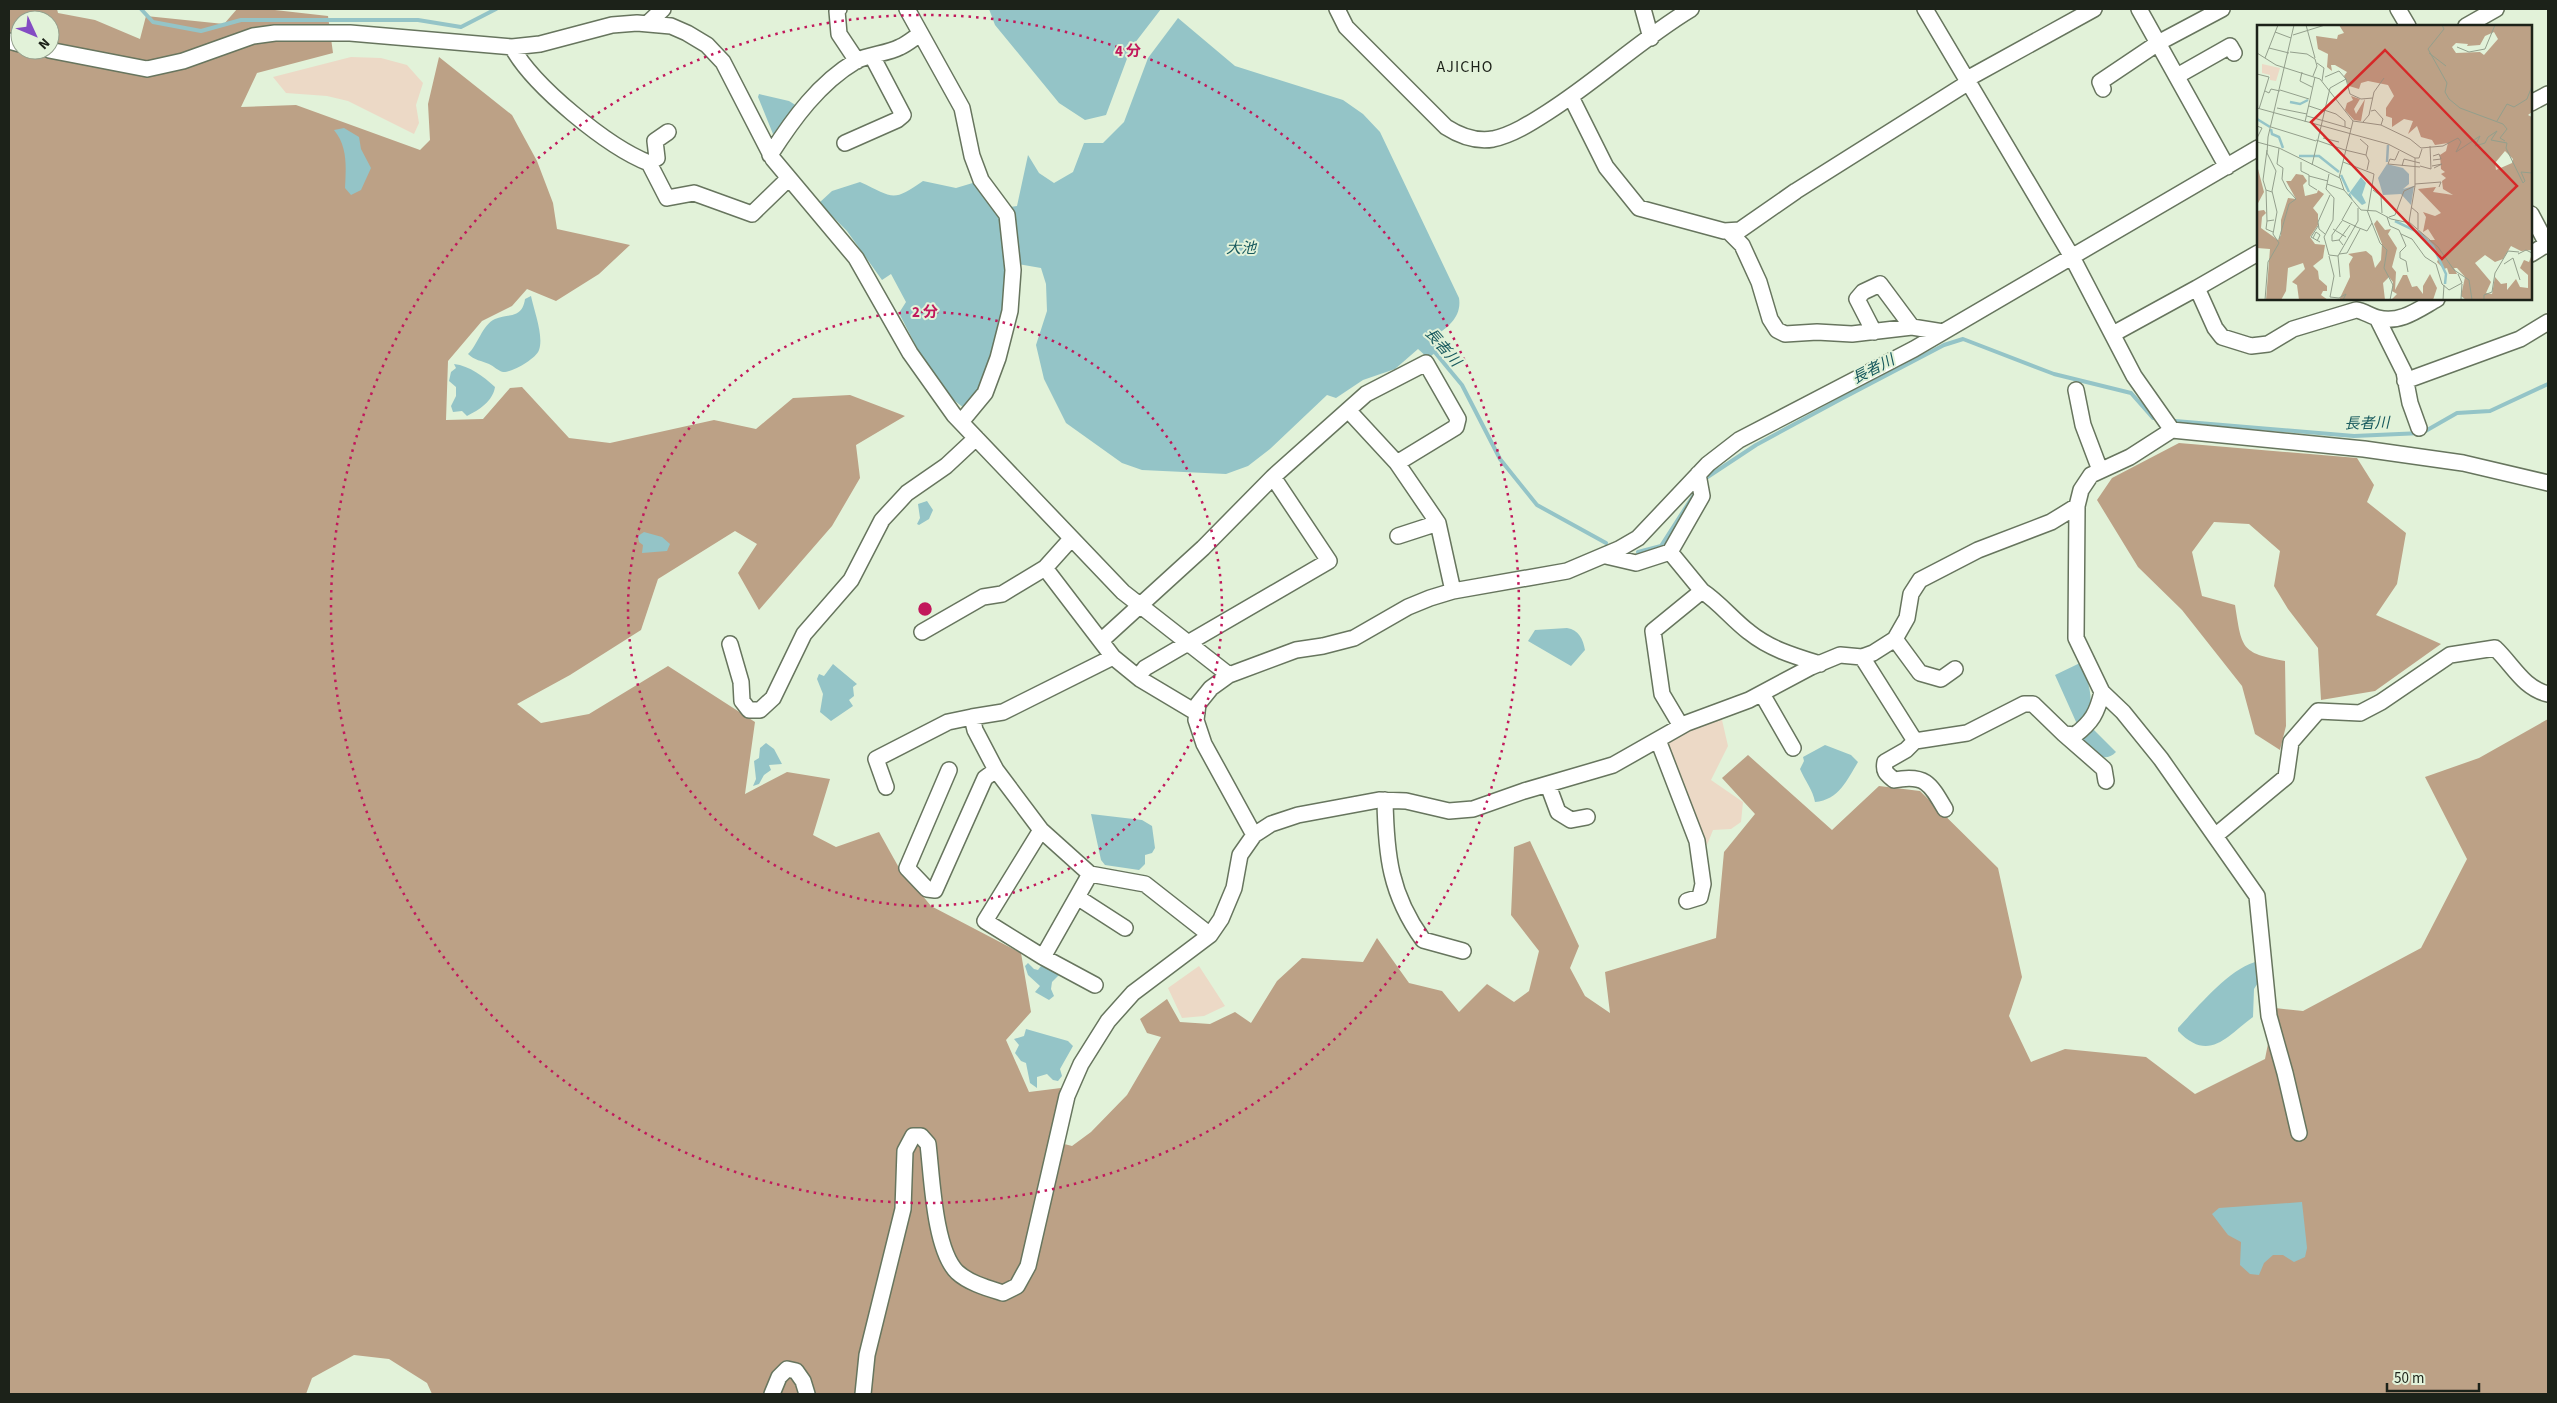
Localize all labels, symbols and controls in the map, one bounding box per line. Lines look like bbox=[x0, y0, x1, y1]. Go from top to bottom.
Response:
north arrow bbox=[10, 10, 60, 60]
inset map bbox=[2257, 25, 2532, 300]
text: N bbox=[33, 33, 54, 54]
text: 4 分 bbox=[1115, 41, 1141, 62]
district label: AJICHO bbox=[1437, 56, 1493, 78]
water label: 大池 bbox=[1226, 238, 1258, 259]
text: 2 分 bbox=[912, 302, 938, 323]
water label: 長者川 bbox=[1420, 323, 1467, 373]
water label: 長者川 bbox=[1848, 349, 1900, 389]
water label: 長者川 bbox=[2344, 413, 2392, 434]
centre of rings bbox=[916, 600, 934, 618]
scale bar bbox=[2387, 1360, 2480, 1392]
text: 50 m bbox=[2394, 1368, 2424, 1389]

